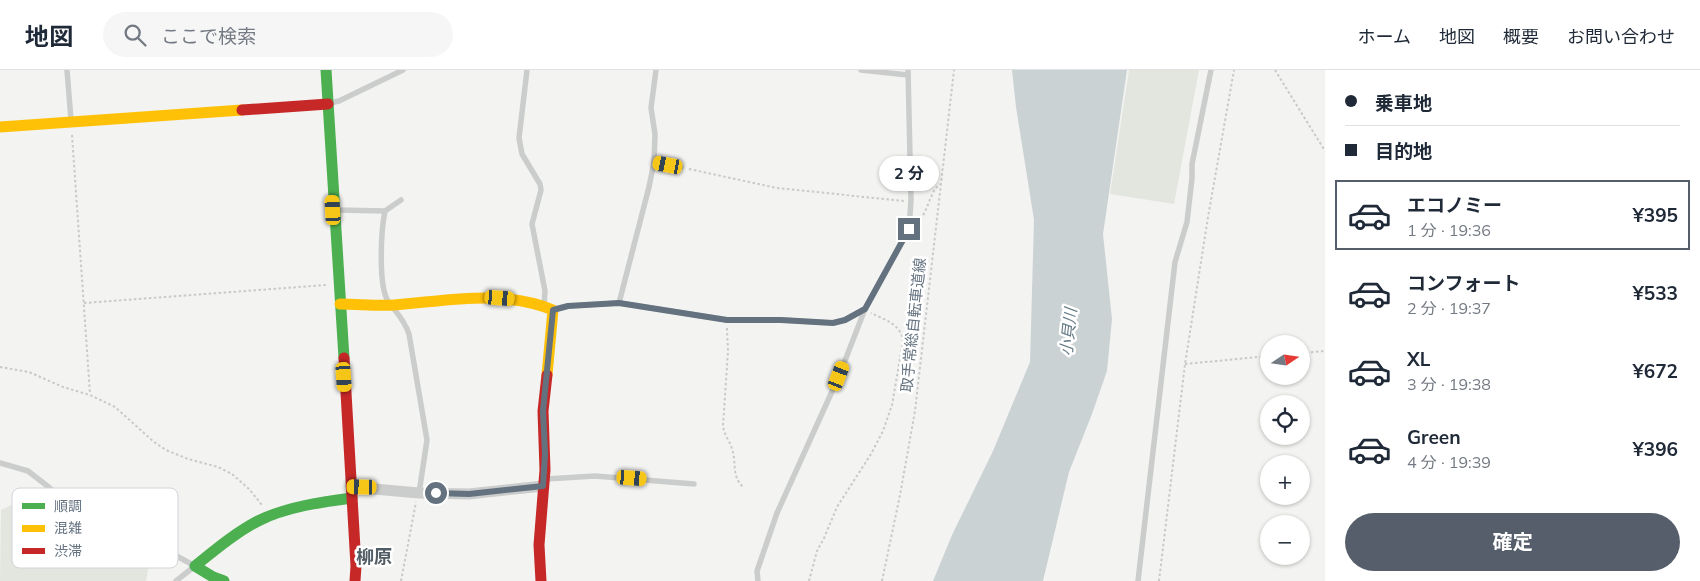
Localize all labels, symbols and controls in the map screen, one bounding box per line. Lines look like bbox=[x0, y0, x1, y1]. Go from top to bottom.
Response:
search box bbox=[103, 12, 453, 57]
text: 地図 bbox=[25, 21, 73, 51]
icon: search bbox=[121, 21, 149, 49]
text: ここで検索 bbox=[161, 24, 256, 48]
text: ホーム bbox=[1358, 25, 1411, 48]
text: 地図 bbox=[1439, 25, 1475, 48]
text: 概要 bbox=[1503, 25, 1539, 48]
text: お問い合わせ bbox=[1567, 25, 1675, 48]
text: 乗車地 bbox=[1375, 91, 1432, 115]
text: 目的地 bbox=[1375, 139, 1432, 163]
car bbox=[651, 155, 684, 175]
callout: 2 分 bbox=[879, 156, 939, 192]
text: 2 分 bbox=[894, 163, 924, 183]
icon: car bbox=[1347, 193, 1392, 238]
text: エコノミー bbox=[1407, 193, 1502, 217]
car bbox=[324, 195, 341, 225]
text: ¥395 bbox=[1632, 203, 1678, 227]
route end bbox=[898, 218, 920, 240]
text: 1 分 · 19:36 bbox=[1407, 220, 1491, 240]
street label: 取手常総自転車道線 bbox=[896, 257, 930, 393]
icon: car bbox=[1347, 271, 1392, 316]
text: コンフォート bbox=[1407, 271, 1520, 295]
text: ¥533 bbox=[1632, 281, 1678, 305]
car bbox=[484, 289, 515, 307]
text: 2 分 · 19:37 bbox=[1407, 298, 1491, 318]
water label: 小貝川 bbox=[1056, 305, 1081, 357]
north arrow bbox=[1260, 335, 1310, 385]
map controls bbox=[1260, 335, 1310, 565]
text: XL bbox=[1407, 347, 1430, 371]
icon: car bbox=[1347, 349, 1392, 394]
car bbox=[826, 359, 851, 393]
text: ¥672 bbox=[1632, 359, 1678, 383]
car bbox=[335, 362, 352, 392]
text: 3 分 · 19:38 bbox=[1407, 374, 1491, 394]
button: locate bbox=[1260, 395, 1310, 445]
text: Green bbox=[1407, 425, 1461, 449]
icon: car bbox=[1347, 427, 1392, 472]
text: ¥396 bbox=[1632, 437, 1678, 461]
text: 4 分 · 19:39 bbox=[1407, 452, 1491, 472]
button: + bbox=[1260, 455, 1310, 505]
car bbox=[616, 469, 647, 487]
car bbox=[346, 479, 377, 495]
route start bbox=[425, 482, 447, 504]
legend bbox=[12, 488, 178, 568]
text: 順調 bbox=[54, 497, 82, 515]
button: 確定 bbox=[1345, 513, 1680, 571]
button: − bbox=[1260, 515, 1310, 565]
text: 混雑 bbox=[54, 519, 82, 537]
text: 渋滞 bbox=[54, 542, 82, 560]
district label: 柳原 bbox=[356, 545, 392, 568]

